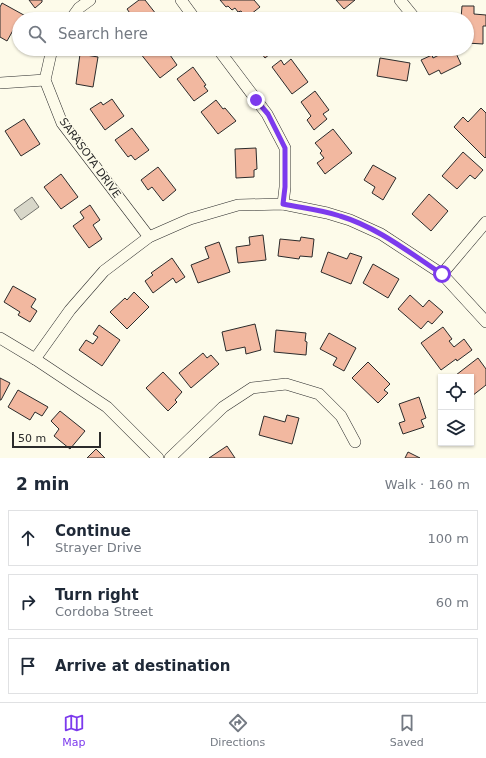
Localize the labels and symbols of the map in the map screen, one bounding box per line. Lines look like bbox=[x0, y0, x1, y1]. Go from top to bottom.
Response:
route end bbox=[247, 91, 265, 109]
street label: SARASOTA DRIVE bbox=[57, 115, 123, 201]
route start bbox=[433, 265, 451, 283]
scale bar bbox=[12, 430, 101, 449]

